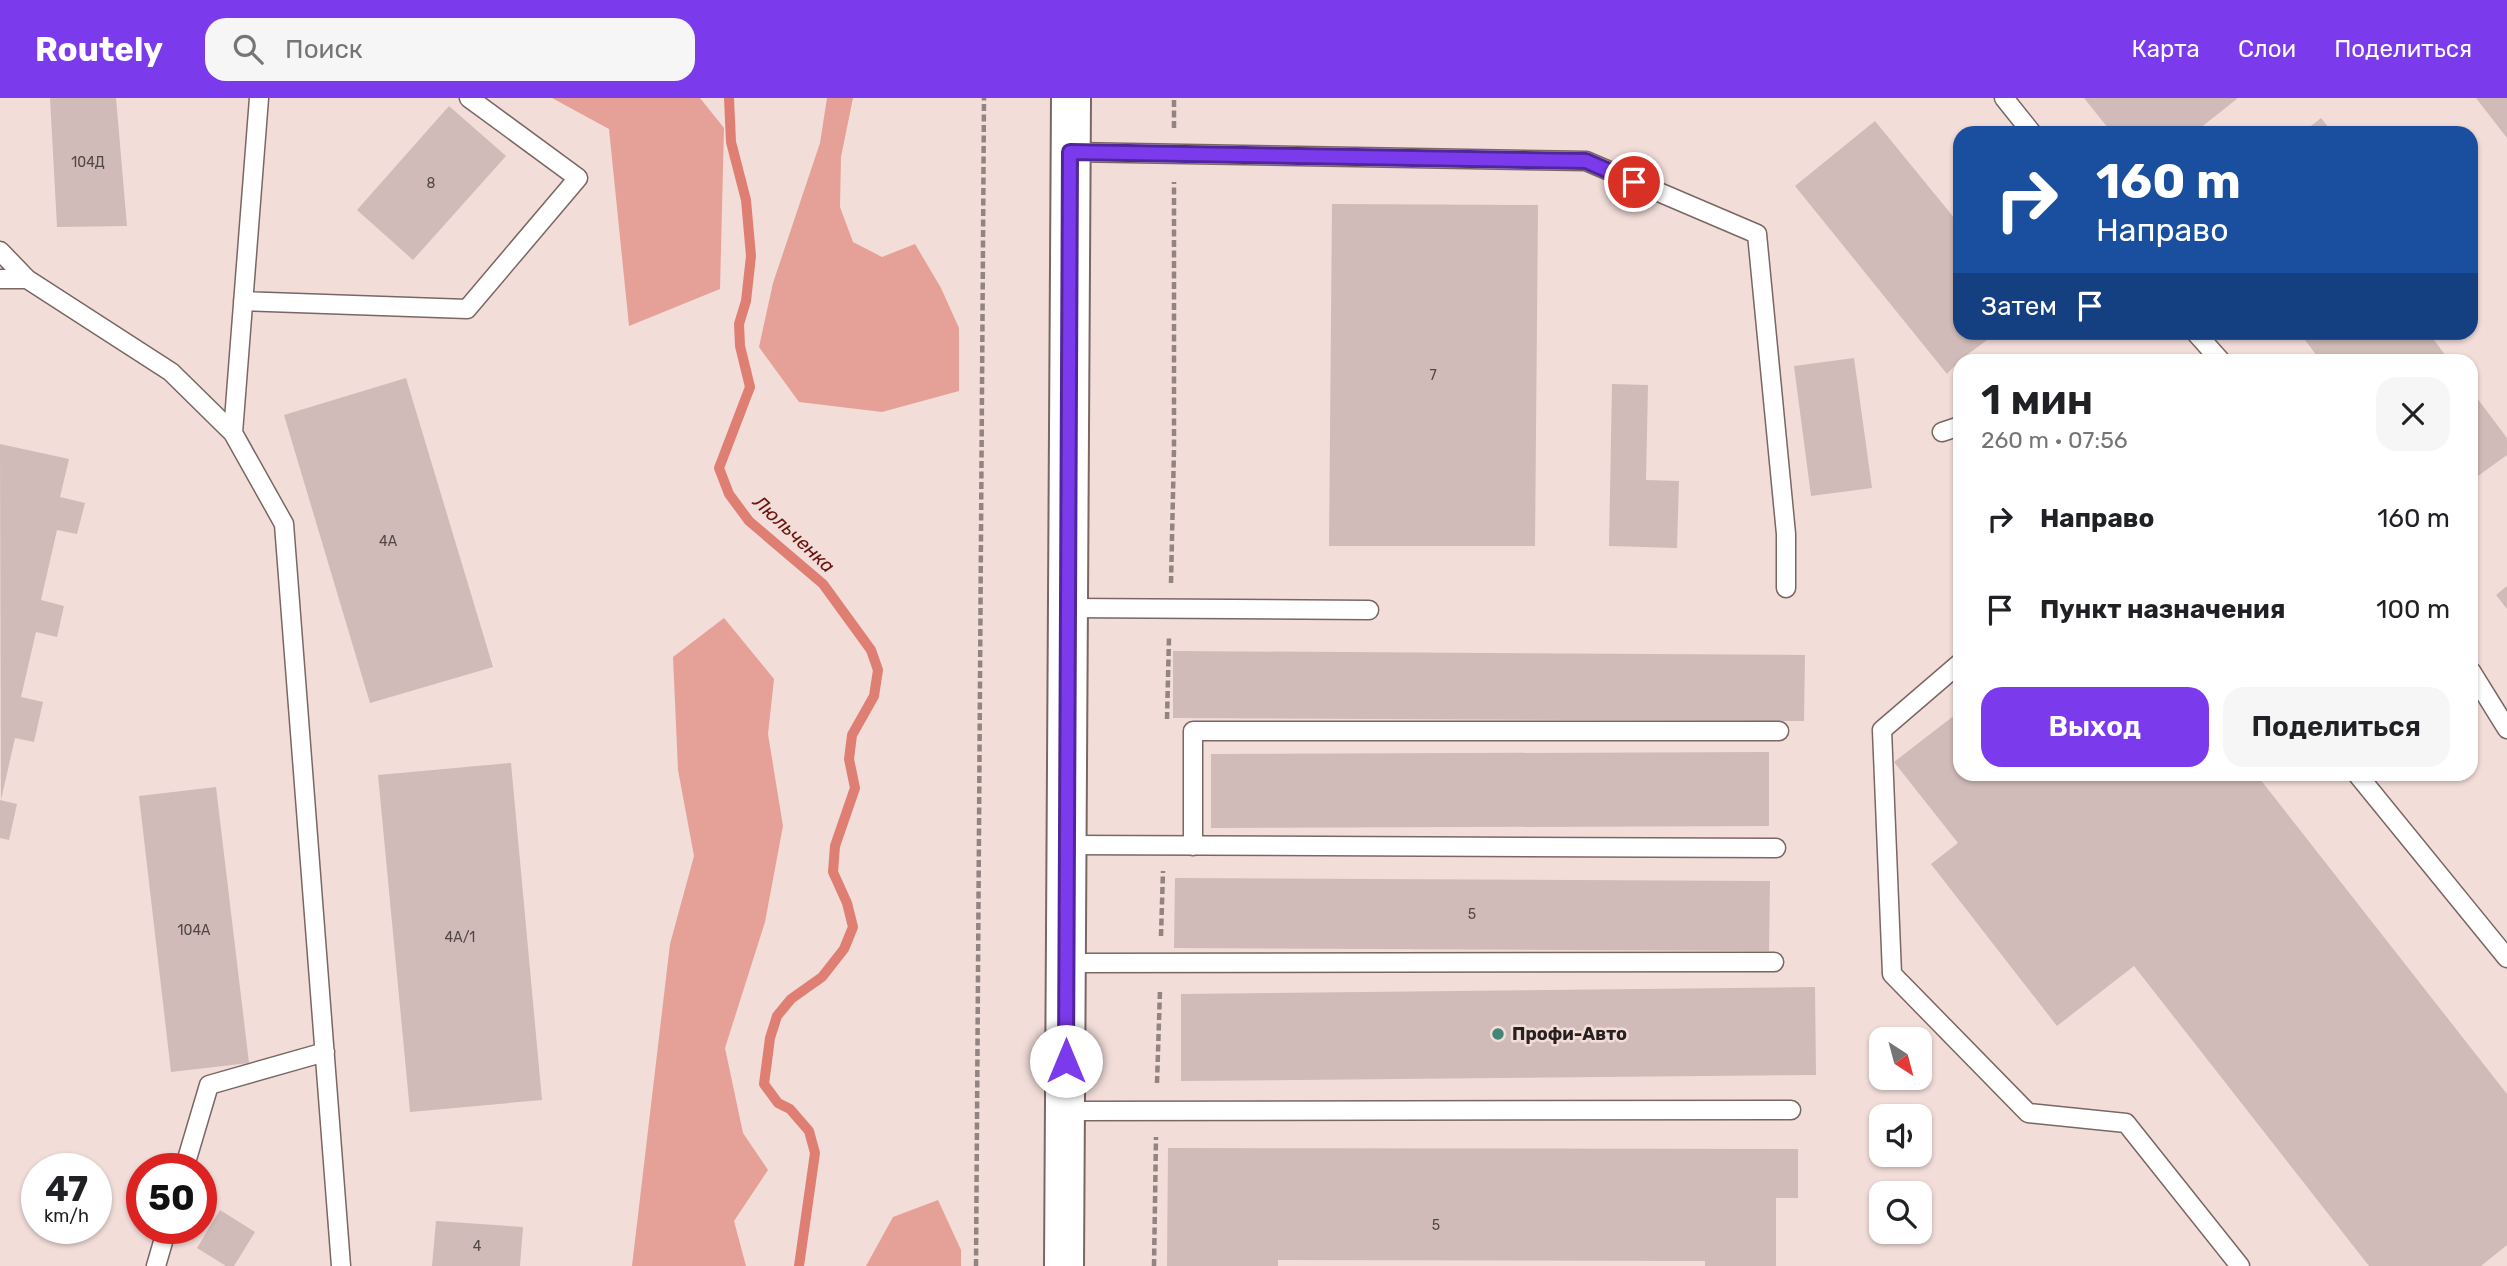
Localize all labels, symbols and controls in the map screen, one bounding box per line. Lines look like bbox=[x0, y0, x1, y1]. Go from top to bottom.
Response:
search box bbox=[205, 18, 695, 81]
text: Routely bbox=[35, 30, 163, 69]
icon: search bbox=[229, 30, 267, 68]
text: Поиск bbox=[285, 34, 363, 65]
text: Карта bbox=[2131, 35, 2200, 63]
text: Слои bbox=[2238, 35, 2296, 63]
text: Поделиться bbox=[2334, 35, 2472, 63]
pin bbox=[1604, 152, 1664, 212]
text: 160 m bbox=[2096, 152, 2241, 210]
house number: 104Д bbox=[71, 154, 105, 171]
icon: right bbox=[1981, 154, 2072, 245]
icon: arrive bbox=[1615, 163, 1653, 201]
house number: 8 bbox=[427, 175, 436, 192]
text: Направо bbox=[2096, 211, 2229, 249]
icon: arrive bbox=[2071, 287, 2109, 325]
text: Затем bbox=[1981, 291, 2057, 322]
house number: 7 bbox=[1429, 367, 1437, 384]
text: 1 мин bbox=[1981, 375, 2093, 425]
button: close bbox=[2376, 377, 2450, 451]
text: 260 m · 07:56 bbox=[1981, 426, 2128, 454]
water label: Люльченка bbox=[748, 490, 839, 577]
icon: right bbox=[1981, 500, 2019, 538]
text: Направо bbox=[2040, 503, 2154, 534]
text: 160 m bbox=[2377, 503, 2450, 534]
house number: 4А bbox=[379, 533, 398, 550]
icon: arrive bbox=[1981, 591, 2019, 629]
text: Пункт назначения bbox=[2040, 594, 2285, 625]
text: 100 m bbox=[2376, 594, 2450, 625]
button: Выход bbox=[1981, 687, 2209, 767]
button: Поделиться bbox=[2223, 687, 2450, 767]
house number: 5 bbox=[1468, 906, 1476, 923]
house number: 104А bbox=[178, 922, 211, 939]
house number: 4А/1 bbox=[445, 929, 475, 946]
place label: Профи-Авто bbox=[1512, 1023, 1627, 1045]
position arrow bbox=[1029, 1024, 1103, 1098]
marker: Профи-Авто bbox=[1490, 1026, 1506, 1042]
north arrow bbox=[1869, 1027, 1932, 1090]
map controls bbox=[1869, 1027, 1932, 1244]
button: sound bbox=[1869, 1104, 1932, 1167]
speed limit sign: 50 bbox=[126, 1153, 217, 1244]
text: 47 bbox=[45, 1168, 88, 1210]
button: search bbox=[1869, 1181, 1932, 1244]
text: km/h bbox=[44, 1205, 89, 1227]
house number: 5 bbox=[1432, 1217, 1440, 1234]
house number: 4 bbox=[473, 1238, 482, 1255]

